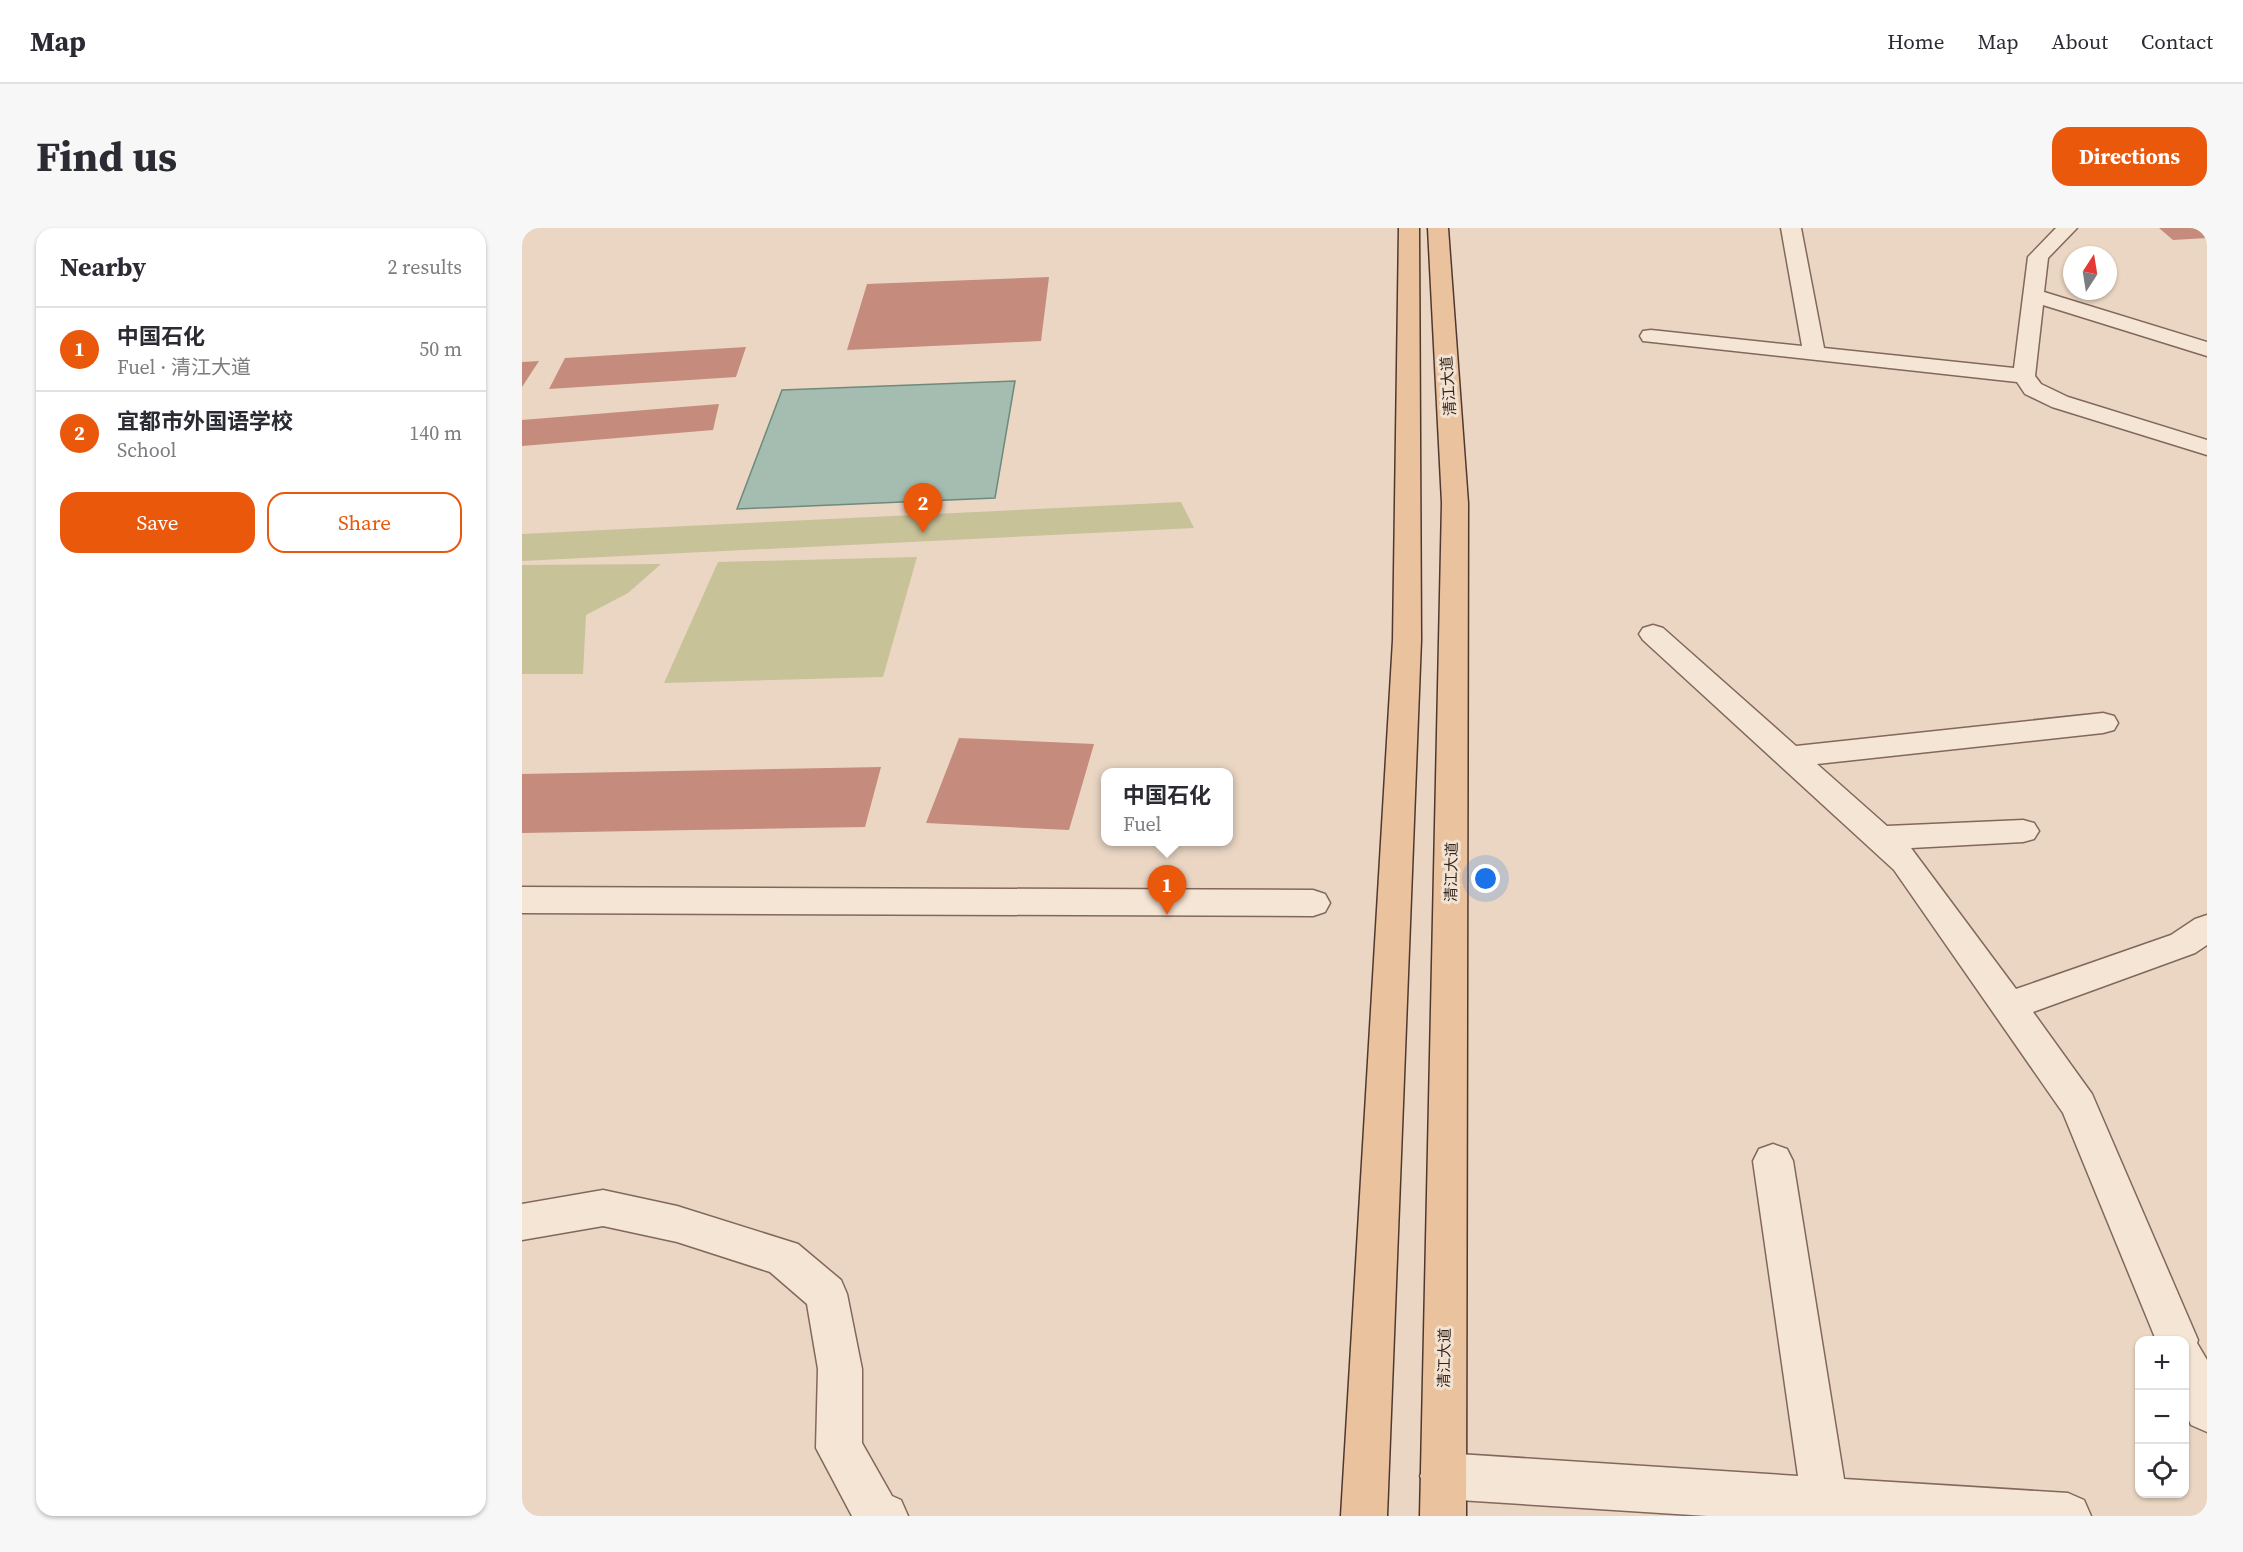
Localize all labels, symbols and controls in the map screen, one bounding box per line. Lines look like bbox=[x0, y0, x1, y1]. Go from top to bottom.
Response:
text: Map bbox=[30, 22, 86, 60]
text: Home bbox=[1887, 27, 1945, 56]
text: Map bbox=[1978, 27, 2019, 56]
text: About bbox=[2052, 27, 2108, 56]
text: Contact bbox=[2141, 27, 2213, 56]
text: Find us bbox=[36, 127, 177, 185]
button: Directions bbox=[2052, 127, 2207, 186]
north arrow bbox=[2063, 246, 2117, 300]
text: Nearby bbox=[60, 249, 146, 285]
text: 2 results bbox=[387, 253, 462, 281]
text: 中国石化 bbox=[117, 321, 205, 351]
text: 1 bbox=[74, 335, 85, 363]
text: 50 m bbox=[419, 335, 462, 363]
text: Fuel · 清江大道 bbox=[117, 353, 251, 381]
street label: 清江大道 bbox=[1435, 355, 1461, 417]
text: 宜都市外国语学校 bbox=[117, 406, 293, 436]
text: 2 bbox=[74, 419, 85, 447]
text: 140 m bbox=[409, 419, 462, 447]
text: School bbox=[117, 436, 177, 464]
pin: 2 bbox=[904, 484, 942, 533]
button: Save bbox=[60, 492, 255, 553]
button: Share bbox=[267, 492, 462, 553]
popup bbox=[1101, 768, 1233, 846]
text: 中国石化 bbox=[1123, 780, 1211, 810]
text: Fuel bbox=[1123, 810, 1162, 838]
street label: 清江大道 bbox=[1440, 842, 1462, 902]
your location bbox=[1471, 864, 1500, 893]
pin: 1 bbox=[1148, 866, 1186, 915]
street label: 清江大道 bbox=[1433, 1328, 1455, 1388]
map controls bbox=[2135, 1336, 2189, 1498]
button: + bbox=[2135, 1336, 2189, 1390]
button: − bbox=[2135, 1390, 2189, 1444]
button: locate bbox=[2135, 1444, 2189, 1498]

